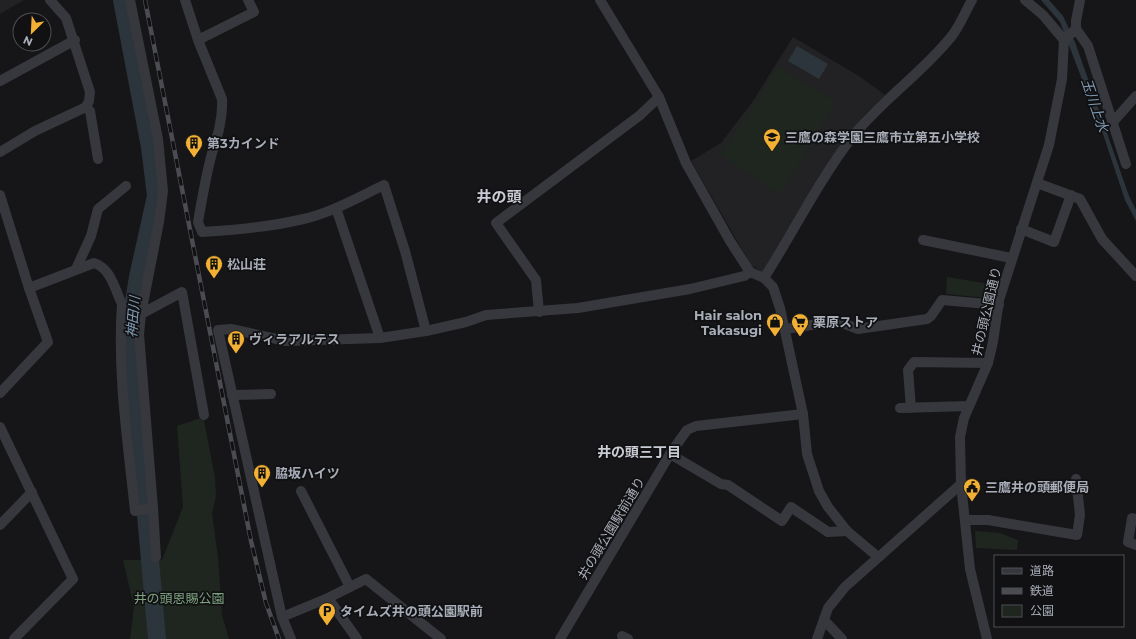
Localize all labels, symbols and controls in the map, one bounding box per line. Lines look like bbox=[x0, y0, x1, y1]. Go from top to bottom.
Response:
north arrow bbox=[12, 12, 52, 52]
text: N bbox=[21, 33, 35, 49]
water label: 玉川上水 bbox=[1077, 76, 1113, 136]
school or university icon: 三鷹の森学園三鷹市立第五小学校 bbox=[762, 127, 782, 152]
place label: 三鷹の森学園三鷹市立第五小学校 bbox=[785, 129, 980, 145]
building icon: 第3カインド bbox=[184, 133, 204, 158]
place label: 第3カインド bbox=[207, 135, 280, 151]
district label: 井の頭 bbox=[476, 187, 522, 206]
building icon: 松山荘 bbox=[204, 254, 224, 279]
place label: 松山荘 bbox=[227, 256, 266, 272]
street label: 井の頭公園通り bbox=[968, 265, 1004, 357]
water label: 神田川 bbox=[122, 293, 144, 339]
place label: Hair salon Takasugi bbox=[694, 307, 762, 338]
shop icon: Hair salon Takasugi bbox=[765, 312, 785, 337]
supermarket icon: 栗原ストア bbox=[790, 312, 810, 337]
place label: 栗原ストア bbox=[813, 314, 878, 330]
building icon: ヴィラアルテス bbox=[226, 329, 246, 354]
place label: ヴィラアルテス bbox=[249, 331, 340, 347]
district label: 井の頭三丁目 bbox=[597, 443, 681, 461]
building icon: 脇坂ハイツ bbox=[252, 463, 272, 488]
place label: 脇坂ハイツ bbox=[275, 465, 340, 481]
street label: 井の頭公園駅前通り bbox=[574, 474, 648, 582]
public building icon: 三鷹井の頭郵便局 bbox=[962, 477, 982, 502]
place label: 三鷹井の頭郵便局 bbox=[985, 479, 1089, 495]
legend bbox=[994, 555, 1124, 627]
text: 道路 bbox=[1030, 563, 1054, 578]
text: 鉄道 bbox=[1030, 583, 1054, 598]
park label: 井の頭恩賜公園 bbox=[133, 590, 225, 606]
parking icon: タイムズ井の頭公園駅前 bbox=[317, 601, 337, 626]
place label: タイムズ井の頭公園駅前 bbox=[340, 603, 483, 619]
text: 公園 bbox=[1030, 603, 1054, 618]

